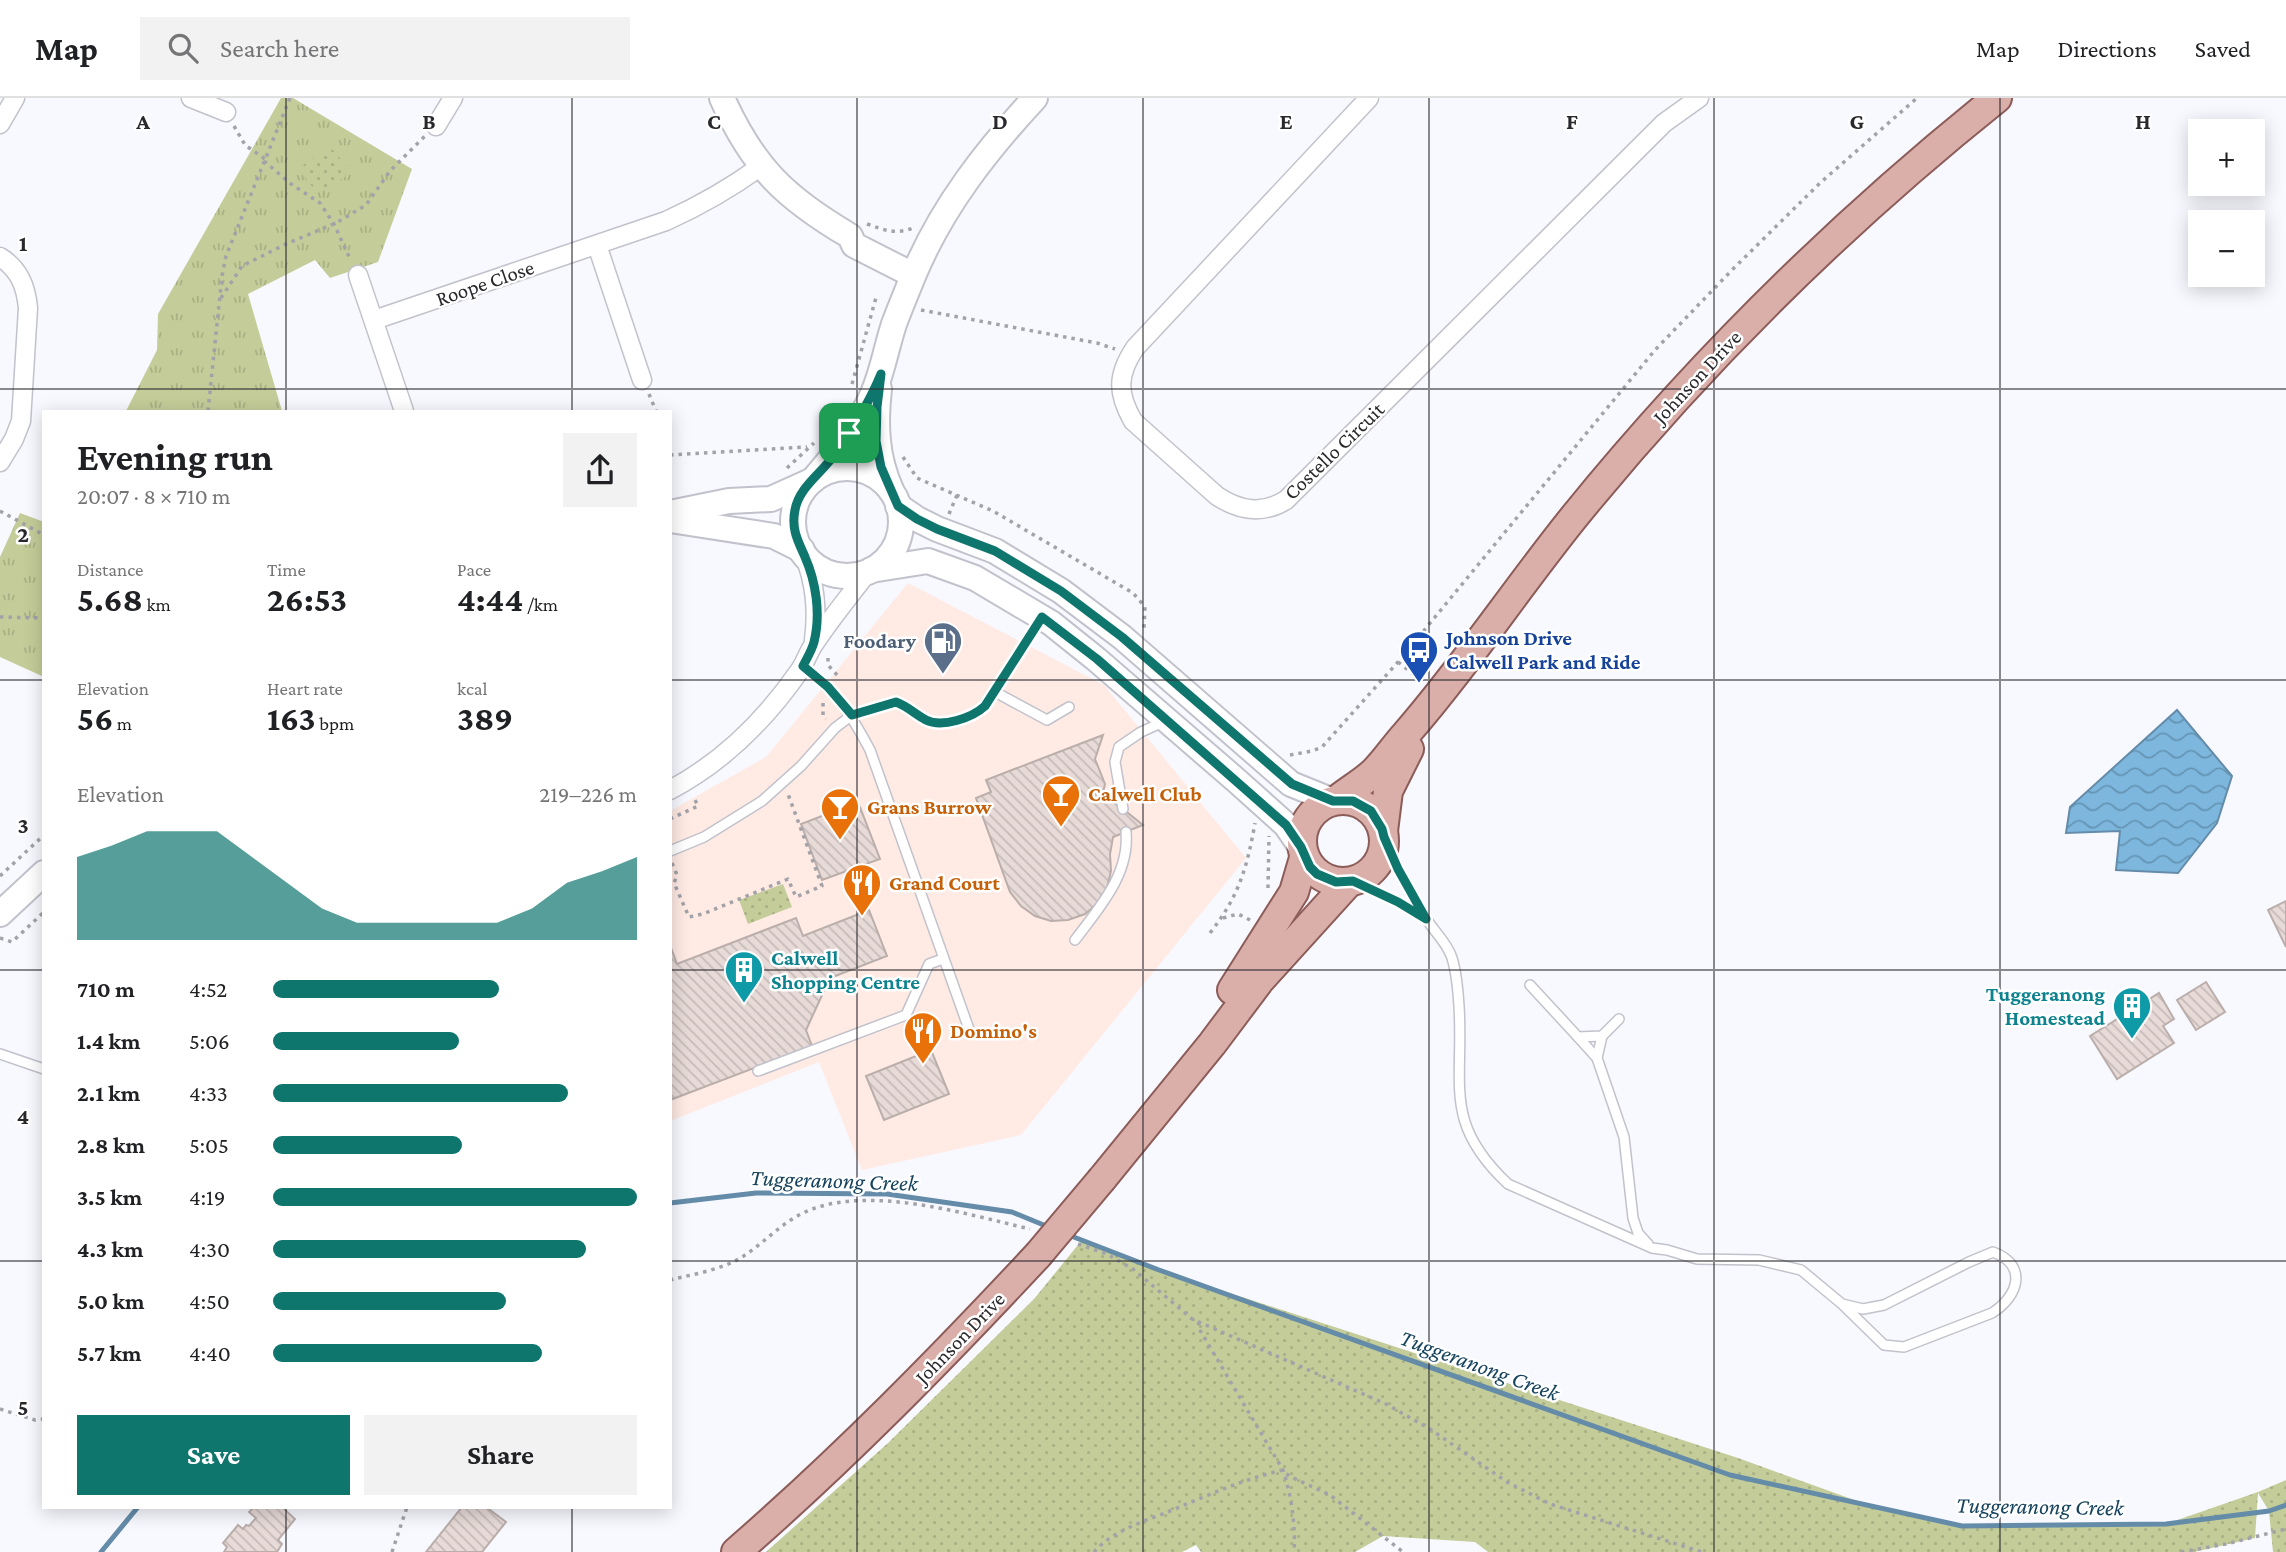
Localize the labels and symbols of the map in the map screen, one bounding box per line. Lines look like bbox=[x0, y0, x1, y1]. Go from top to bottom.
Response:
text: A bbox=[135, 108, 150, 134]
text: B bbox=[422, 108, 436, 134]
text: C bbox=[707, 108, 721, 134]
text: D bbox=[992, 108, 1008, 134]
text: E bbox=[1279, 108, 1293, 134]
text: F bbox=[1566, 108, 1578, 134]
text: G bbox=[1850, 108, 1865, 134]
text: H bbox=[2135, 108, 2151, 134]
text: 1 bbox=[19, 230, 28, 256]
street label: Roope Close bbox=[433, 255, 537, 311]
street label: Johnson Drive bbox=[1646, 325, 1746, 430]
street label: Costello Circuit bbox=[1279, 397, 1390, 505]
pin bbox=[819, 403, 879, 463]
text: 2 bbox=[17, 521, 29, 547]
fuel station icon: Foodary bbox=[922, 620, 964, 675]
place label: Johnson Drive Calwell Park and Ride bbox=[1444, 626, 1641, 674]
place label: Foodary bbox=[843, 629, 917, 653]
bus stop icon: Johnson Drive Calwell Park and Ride bbox=[1398, 629, 1440, 684]
bar icon: Calwell Club bbox=[1040, 773, 1082, 828]
place label: Calwell Club bbox=[1088, 782, 1202, 806]
bar icon: Grans Burrow bbox=[819, 786, 861, 841]
place label: Grans Burrow bbox=[867, 795, 992, 819]
text: 3 bbox=[17, 812, 29, 838]
restaurant icon: Grand Court bbox=[841, 862, 883, 917]
place label: Grand Court bbox=[889, 871, 1000, 895]
place label: Calwell Shopping Centre bbox=[771, 946, 920, 994]
building icon: Calwell Shopping Centre bbox=[723, 949, 765, 1004]
place label: Tuggeranong Homestead bbox=[1986, 982, 2106, 1030]
building icon: Tuggeranong Homestead bbox=[2111, 985, 2153, 1040]
restaurant icon: Domino's bbox=[902, 1010, 944, 1065]
place label: Domino's bbox=[950, 1019, 1037, 1043]
text: 4 bbox=[17, 1103, 29, 1129]
water label: Tuggeranong Creek bbox=[750, 1164, 919, 1196]
street label: Johnson Drive bbox=[909, 1287, 1010, 1390]
water label: Tuggeranong Creek bbox=[1397, 1324, 1564, 1406]
text: 5 bbox=[17, 1394, 29, 1420]
water label: Tuggeranong Creek bbox=[1956, 1492, 2125, 1520]

